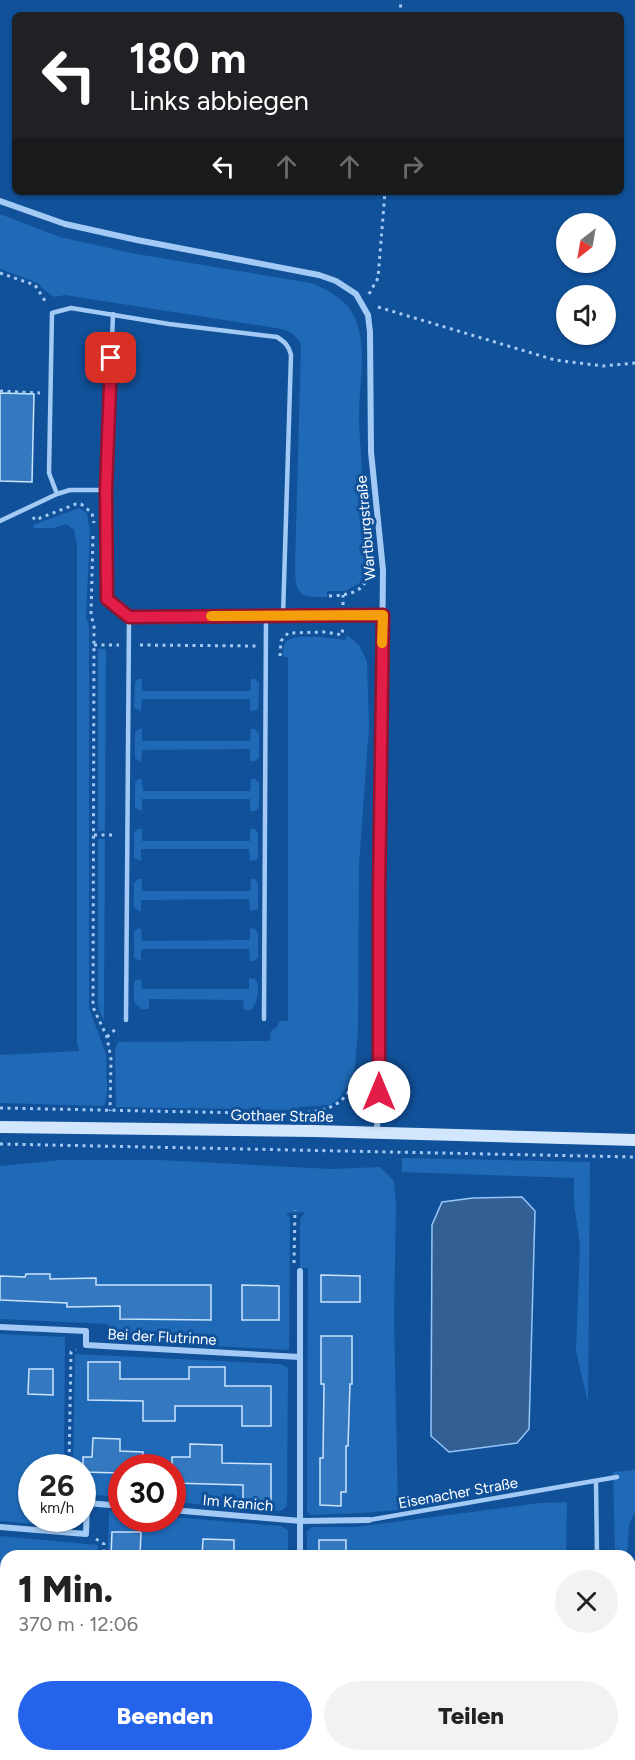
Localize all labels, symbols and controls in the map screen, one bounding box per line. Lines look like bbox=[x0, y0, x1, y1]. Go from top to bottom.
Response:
text: 180 m bbox=[129, 33, 246, 84]
icon: left bbox=[30, 36, 108, 114]
text: Links abbiegen bbox=[129, 84, 309, 117]
icon: left bbox=[207, 150, 240, 183]
icon: ahead bbox=[270, 150, 303, 183]
icon: ahead bbox=[333, 150, 366, 183]
icon: right bbox=[396, 150, 429, 183]
north arrow bbox=[556, 213, 616, 273]
map controls bbox=[556, 213, 616, 345]
button: sound bbox=[556, 285, 616, 345]
pin bbox=[85, 332, 136, 383]
icon: arrive bbox=[94, 341, 127, 374]
street label: Wartburgstraße bbox=[352, 475, 380, 581]
position arrow bbox=[347, 1060, 411, 1124]
street label: Gothaer Straße bbox=[230, 1106, 334, 1126]
street label: Bei der Flutrinne bbox=[107, 1325, 217, 1349]
speed limit sign: 30 bbox=[108, 1454, 186, 1532]
text: 26 bbox=[40, 1467, 74, 1504]
street label: Eisenacher Straße bbox=[397, 1474, 519, 1512]
street label: Im Kranich bbox=[202, 1491, 274, 1515]
text: km/h bbox=[40, 1499, 74, 1517]
text: 1 Min. bbox=[18, 1568, 113, 1611]
button: close bbox=[555, 1570, 618, 1633]
text: 370 m · 12:06 bbox=[18, 1612, 138, 1636]
button: Beenden bbox=[18, 1681, 312, 1750]
button: Teilen bbox=[324, 1681, 618, 1750]

